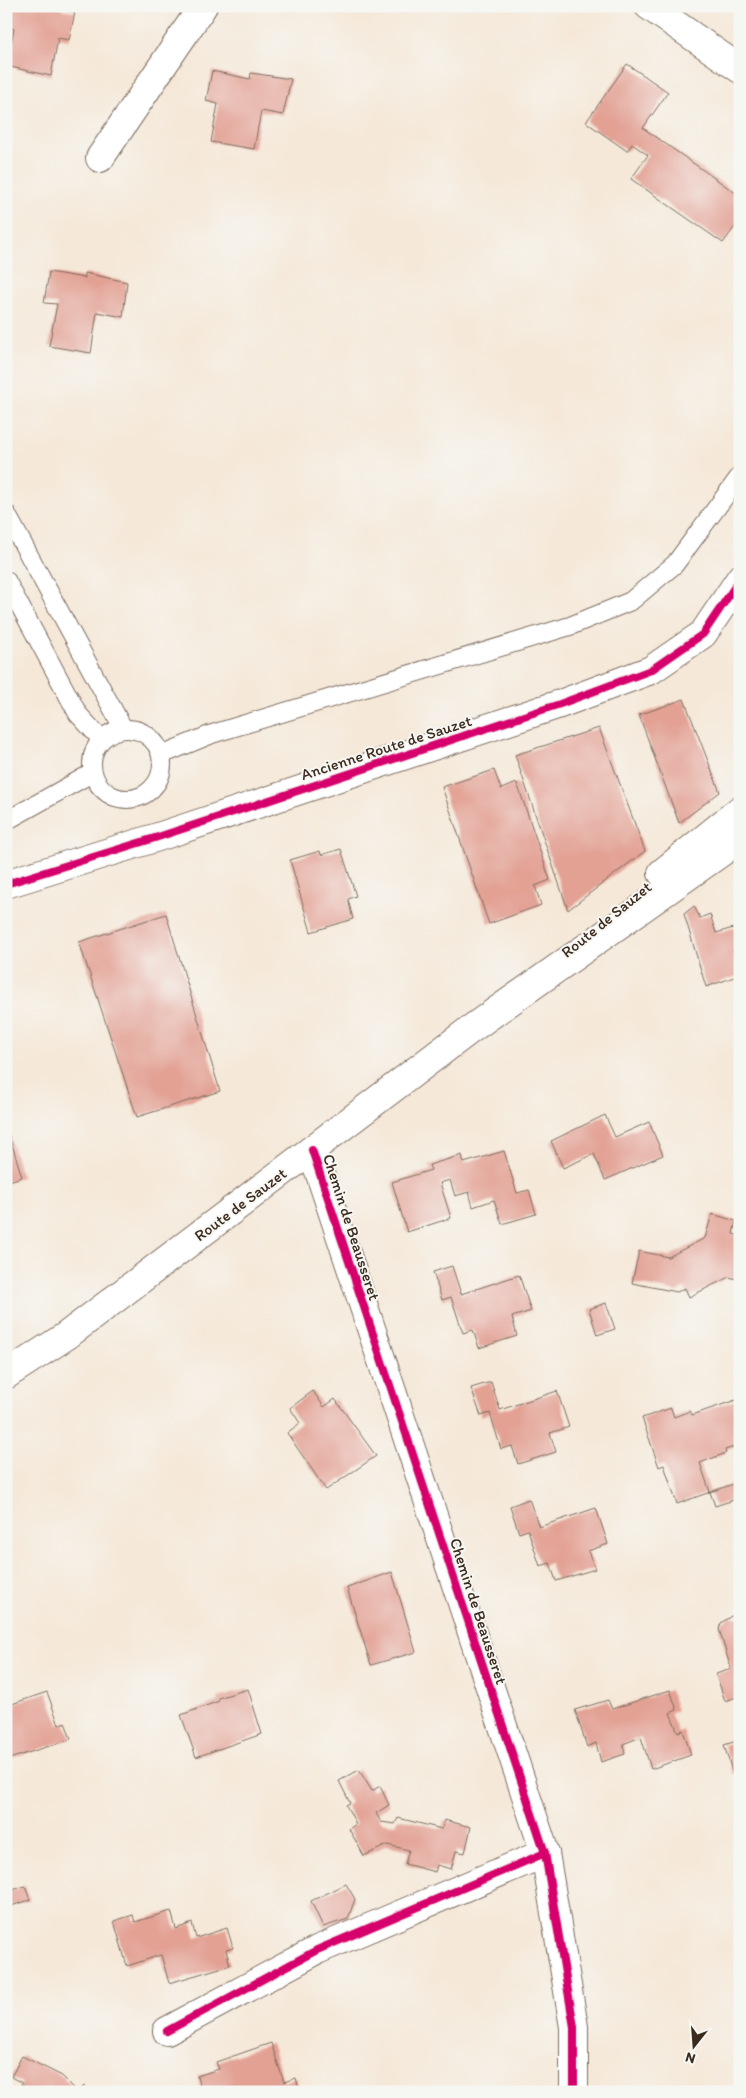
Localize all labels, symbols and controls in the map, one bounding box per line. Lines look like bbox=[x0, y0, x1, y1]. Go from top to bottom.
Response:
street label: Ancienne Route de Sauzet bbox=[298, 711, 474, 784]
street label: Route de Sauzet bbox=[557, 877, 655, 962]
street label: Chemin de Beausseret bbox=[319, 1152, 384, 1303]
street label: Route de Sauzet bbox=[190, 1164, 290, 1245]
street label: Chemin de Beausseret bbox=[446, 1536, 511, 1687]
north arrow bbox=[668, 2020, 718, 2070]
text: N bbox=[683, 2048, 697, 2067]

